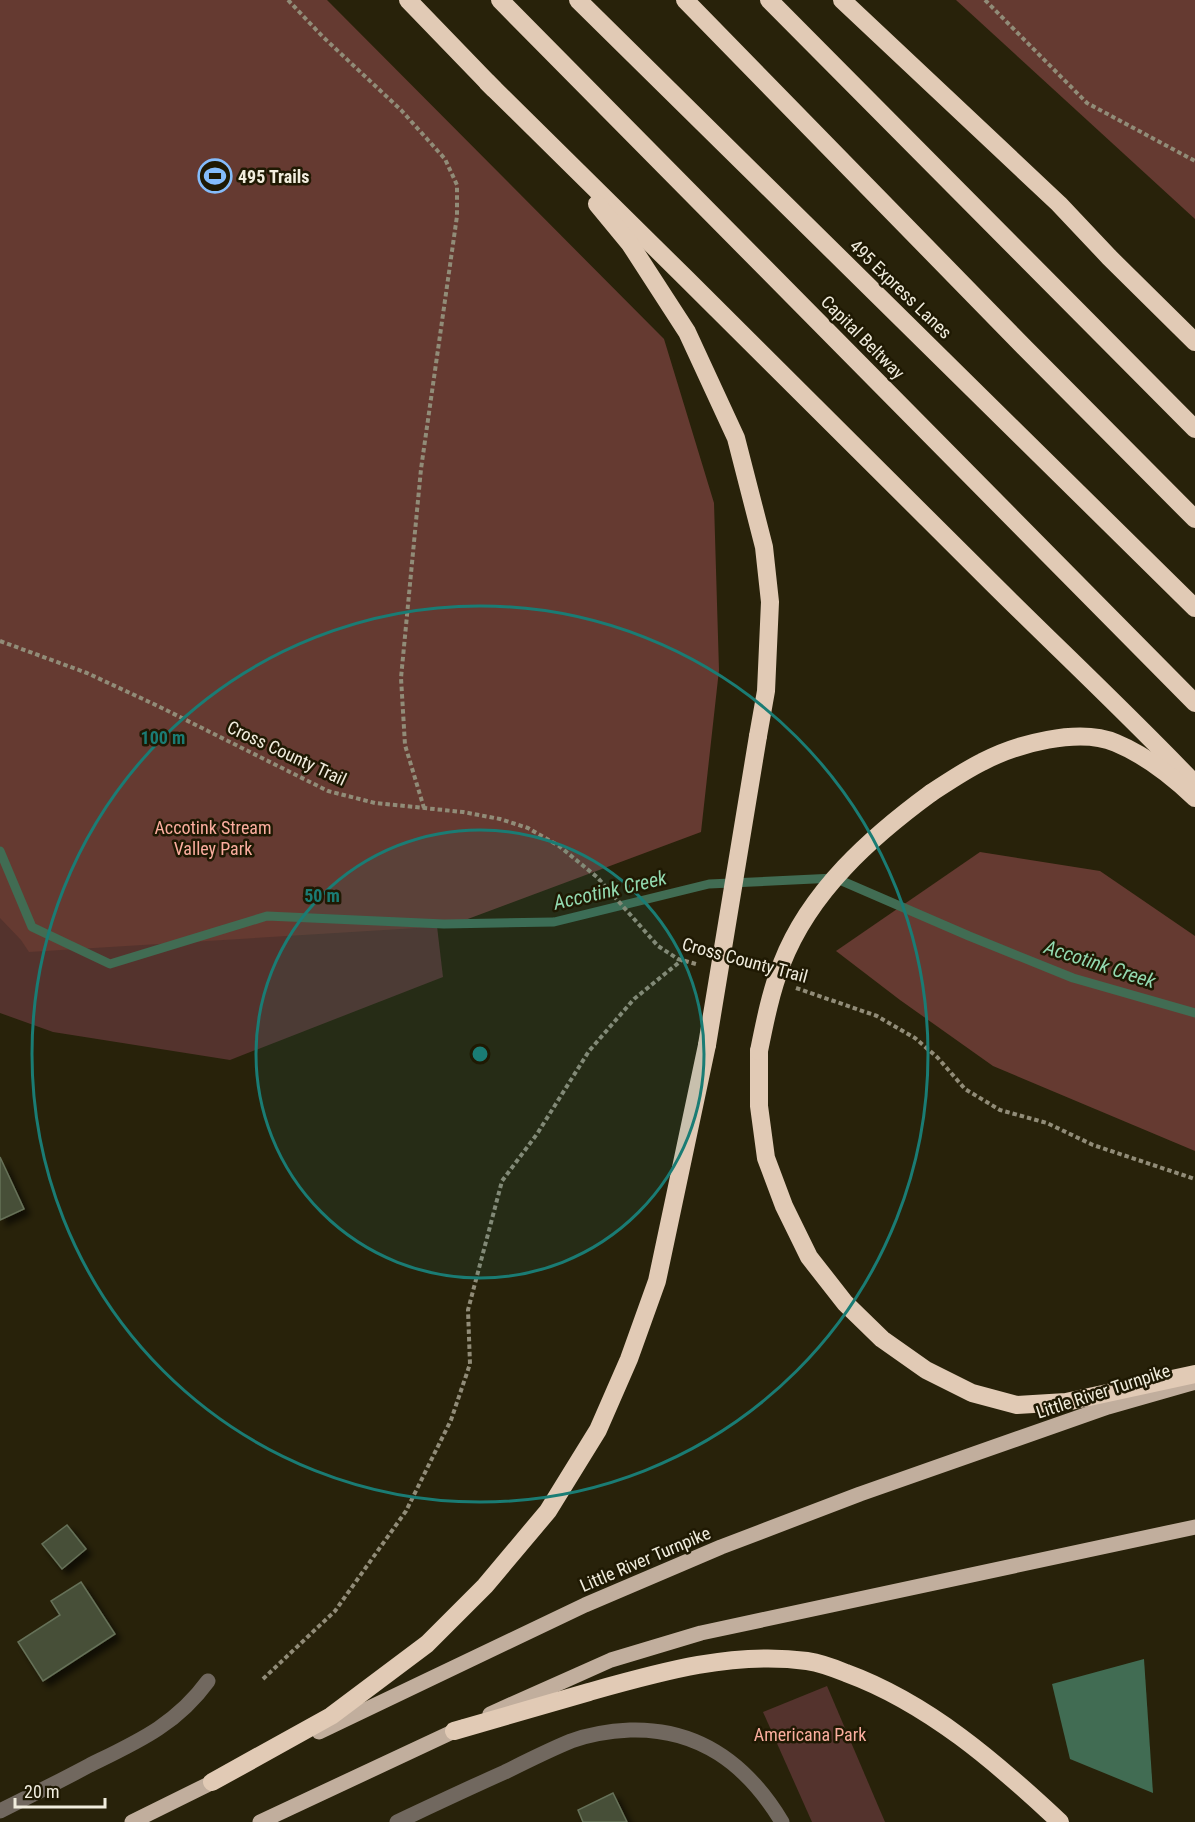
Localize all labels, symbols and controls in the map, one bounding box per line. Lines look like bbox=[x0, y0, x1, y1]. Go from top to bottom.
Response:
sports icon: 495 Trails bbox=[197, 158, 233, 194]
place label: 495 Trails bbox=[238, 166, 310, 187]
street label: 495 Express Lanes bbox=[846, 235, 956, 343]
street label: Capital Beltway bbox=[817, 291, 909, 383]
street label: Cross County Trail bbox=[224, 716, 350, 790]
text: 100 m bbox=[141, 727, 185, 748]
park label: Accotink Stream Valley Park bbox=[154, 817, 272, 859]
water label: Accotink Creek bbox=[550, 865, 670, 915]
text: 50 m bbox=[304, 885, 340, 906]
street label: Cross County Trail bbox=[680, 933, 810, 987]
water label: Accotink Creek bbox=[1040, 934, 1160, 994]
centre of rings bbox=[470, 1044, 490, 1064]
street label: Little River Turnpike bbox=[1033, 1359, 1173, 1423]
street label: Little River Turnpike bbox=[577, 1522, 713, 1596]
park label: Americana Park bbox=[754, 1724, 866, 1745]
scale bar bbox=[15, 1771, 105, 1809]
text: 20 m bbox=[24, 1781, 59, 1802]

